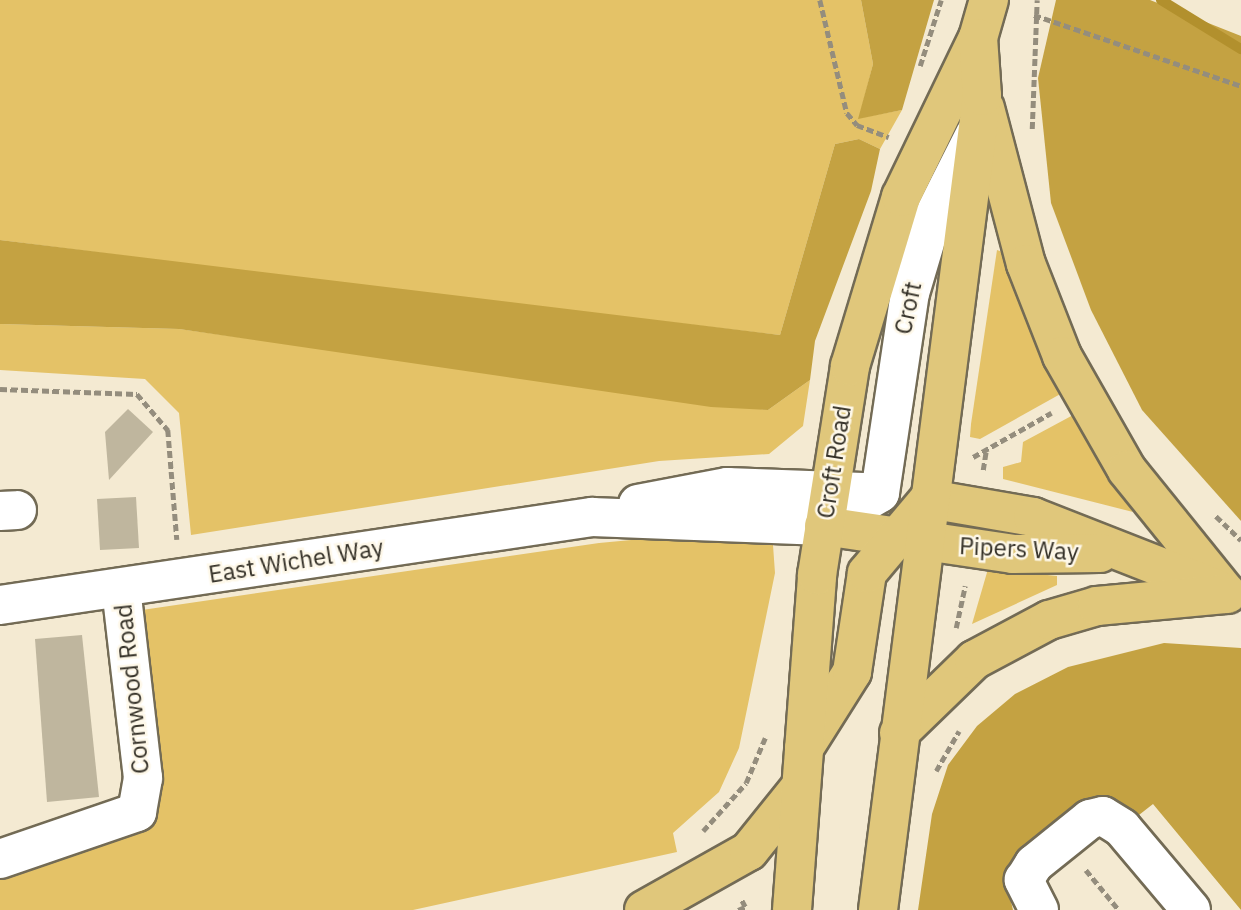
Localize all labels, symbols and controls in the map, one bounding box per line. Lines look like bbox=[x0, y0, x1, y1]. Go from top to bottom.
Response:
street label: Croft bbox=[888, 279, 928, 337]
street label: Croft Road bbox=[811, 403, 857, 521]
street label: Pipers Way bbox=[959, 531, 1079, 567]
street label: East Wichel Way bbox=[206, 533, 386, 589]
street label: Cornwood Road bbox=[109, 603, 155, 775]

